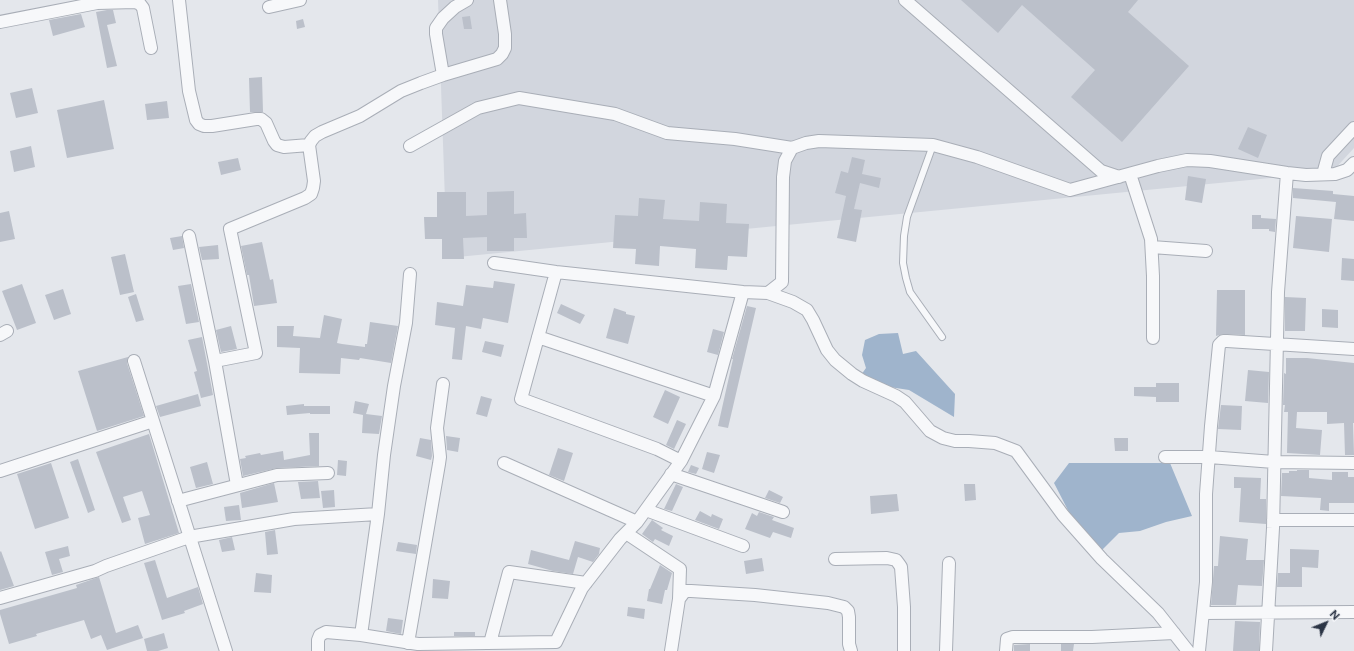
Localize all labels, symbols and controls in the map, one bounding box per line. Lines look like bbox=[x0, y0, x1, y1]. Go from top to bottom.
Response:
north arrow bbox=[1306, 603, 1346, 643]
text: N bbox=[1327, 608, 1342, 622]

